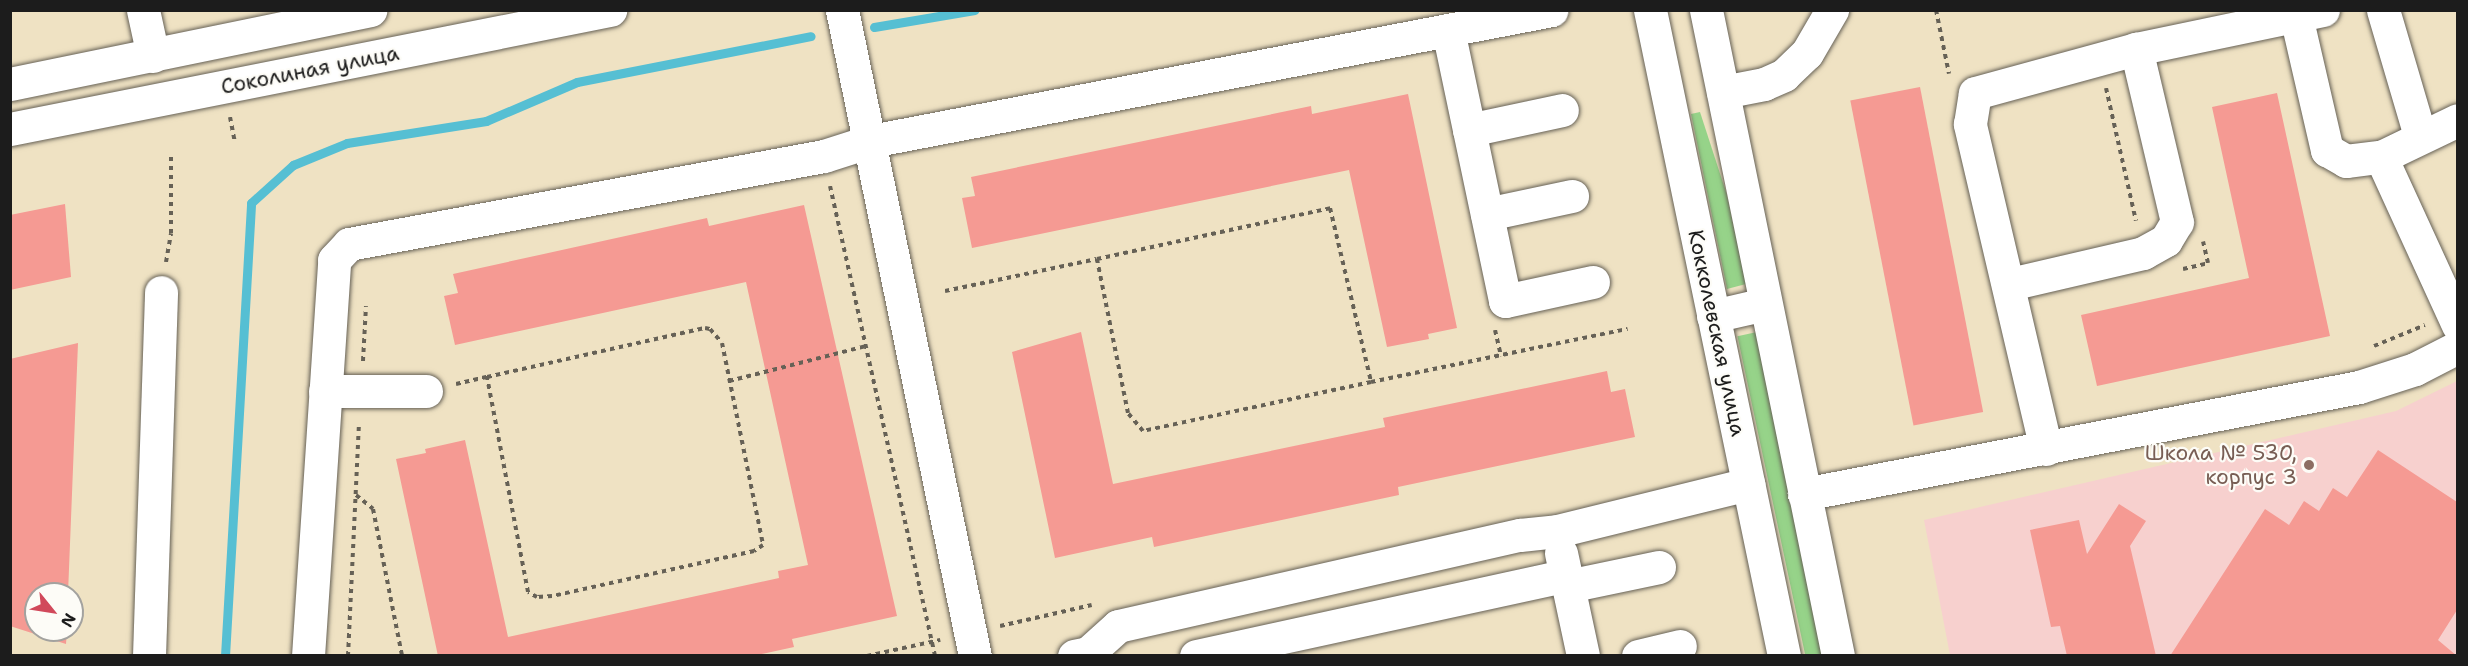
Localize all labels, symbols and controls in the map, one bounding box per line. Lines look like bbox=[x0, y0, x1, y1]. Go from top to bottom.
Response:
street label: Соколиная улица bbox=[219, 40, 401, 100]
street label: Кокколевская улица bbox=[1683, 228, 1751, 438]
place label: Школа № 530, корпус 3 bbox=[2145, 440, 2297, 490]
marker: Школа № 530, корпус 3 bbox=[2302, 458, 2316, 472]
north arrow bbox=[24, 582, 84, 642]
text: N bbox=[56, 610, 81, 631]

